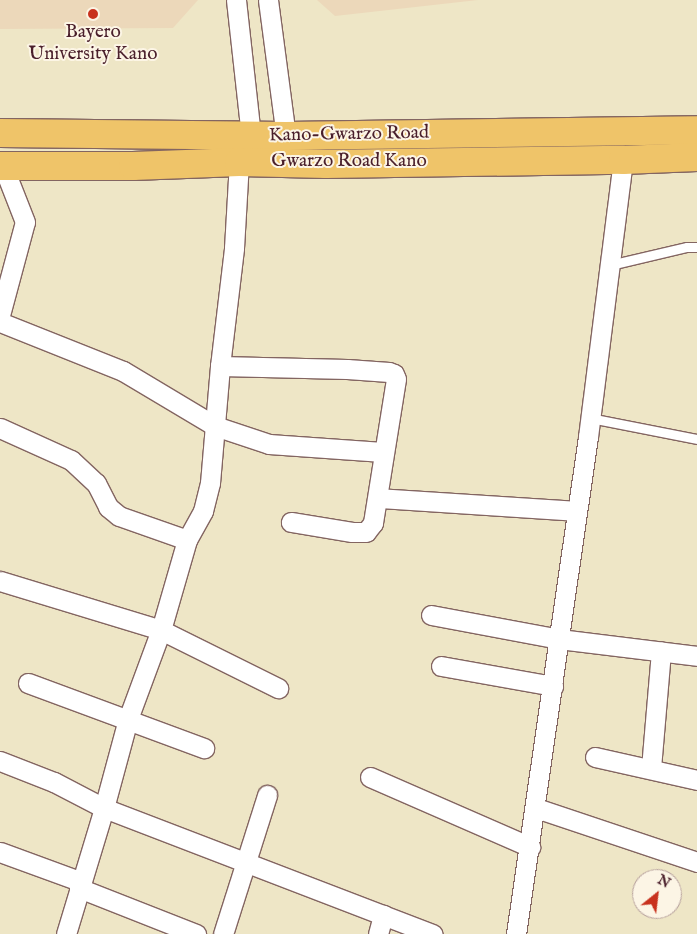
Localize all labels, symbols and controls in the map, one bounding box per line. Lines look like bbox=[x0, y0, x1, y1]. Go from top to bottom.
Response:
marker: Bayero University Kano bbox=[87, 8, 99, 20]
place label: Bayero University Kano bbox=[29, 22, 157, 66]
street label: Kano-Gwarzo Road bbox=[269, 122, 429, 148]
street label: Gwarzo Road Kano bbox=[271, 151, 427, 173]
north arrow bbox=[632, 869, 682, 919]
text: N bbox=[654, 871, 673, 893]

